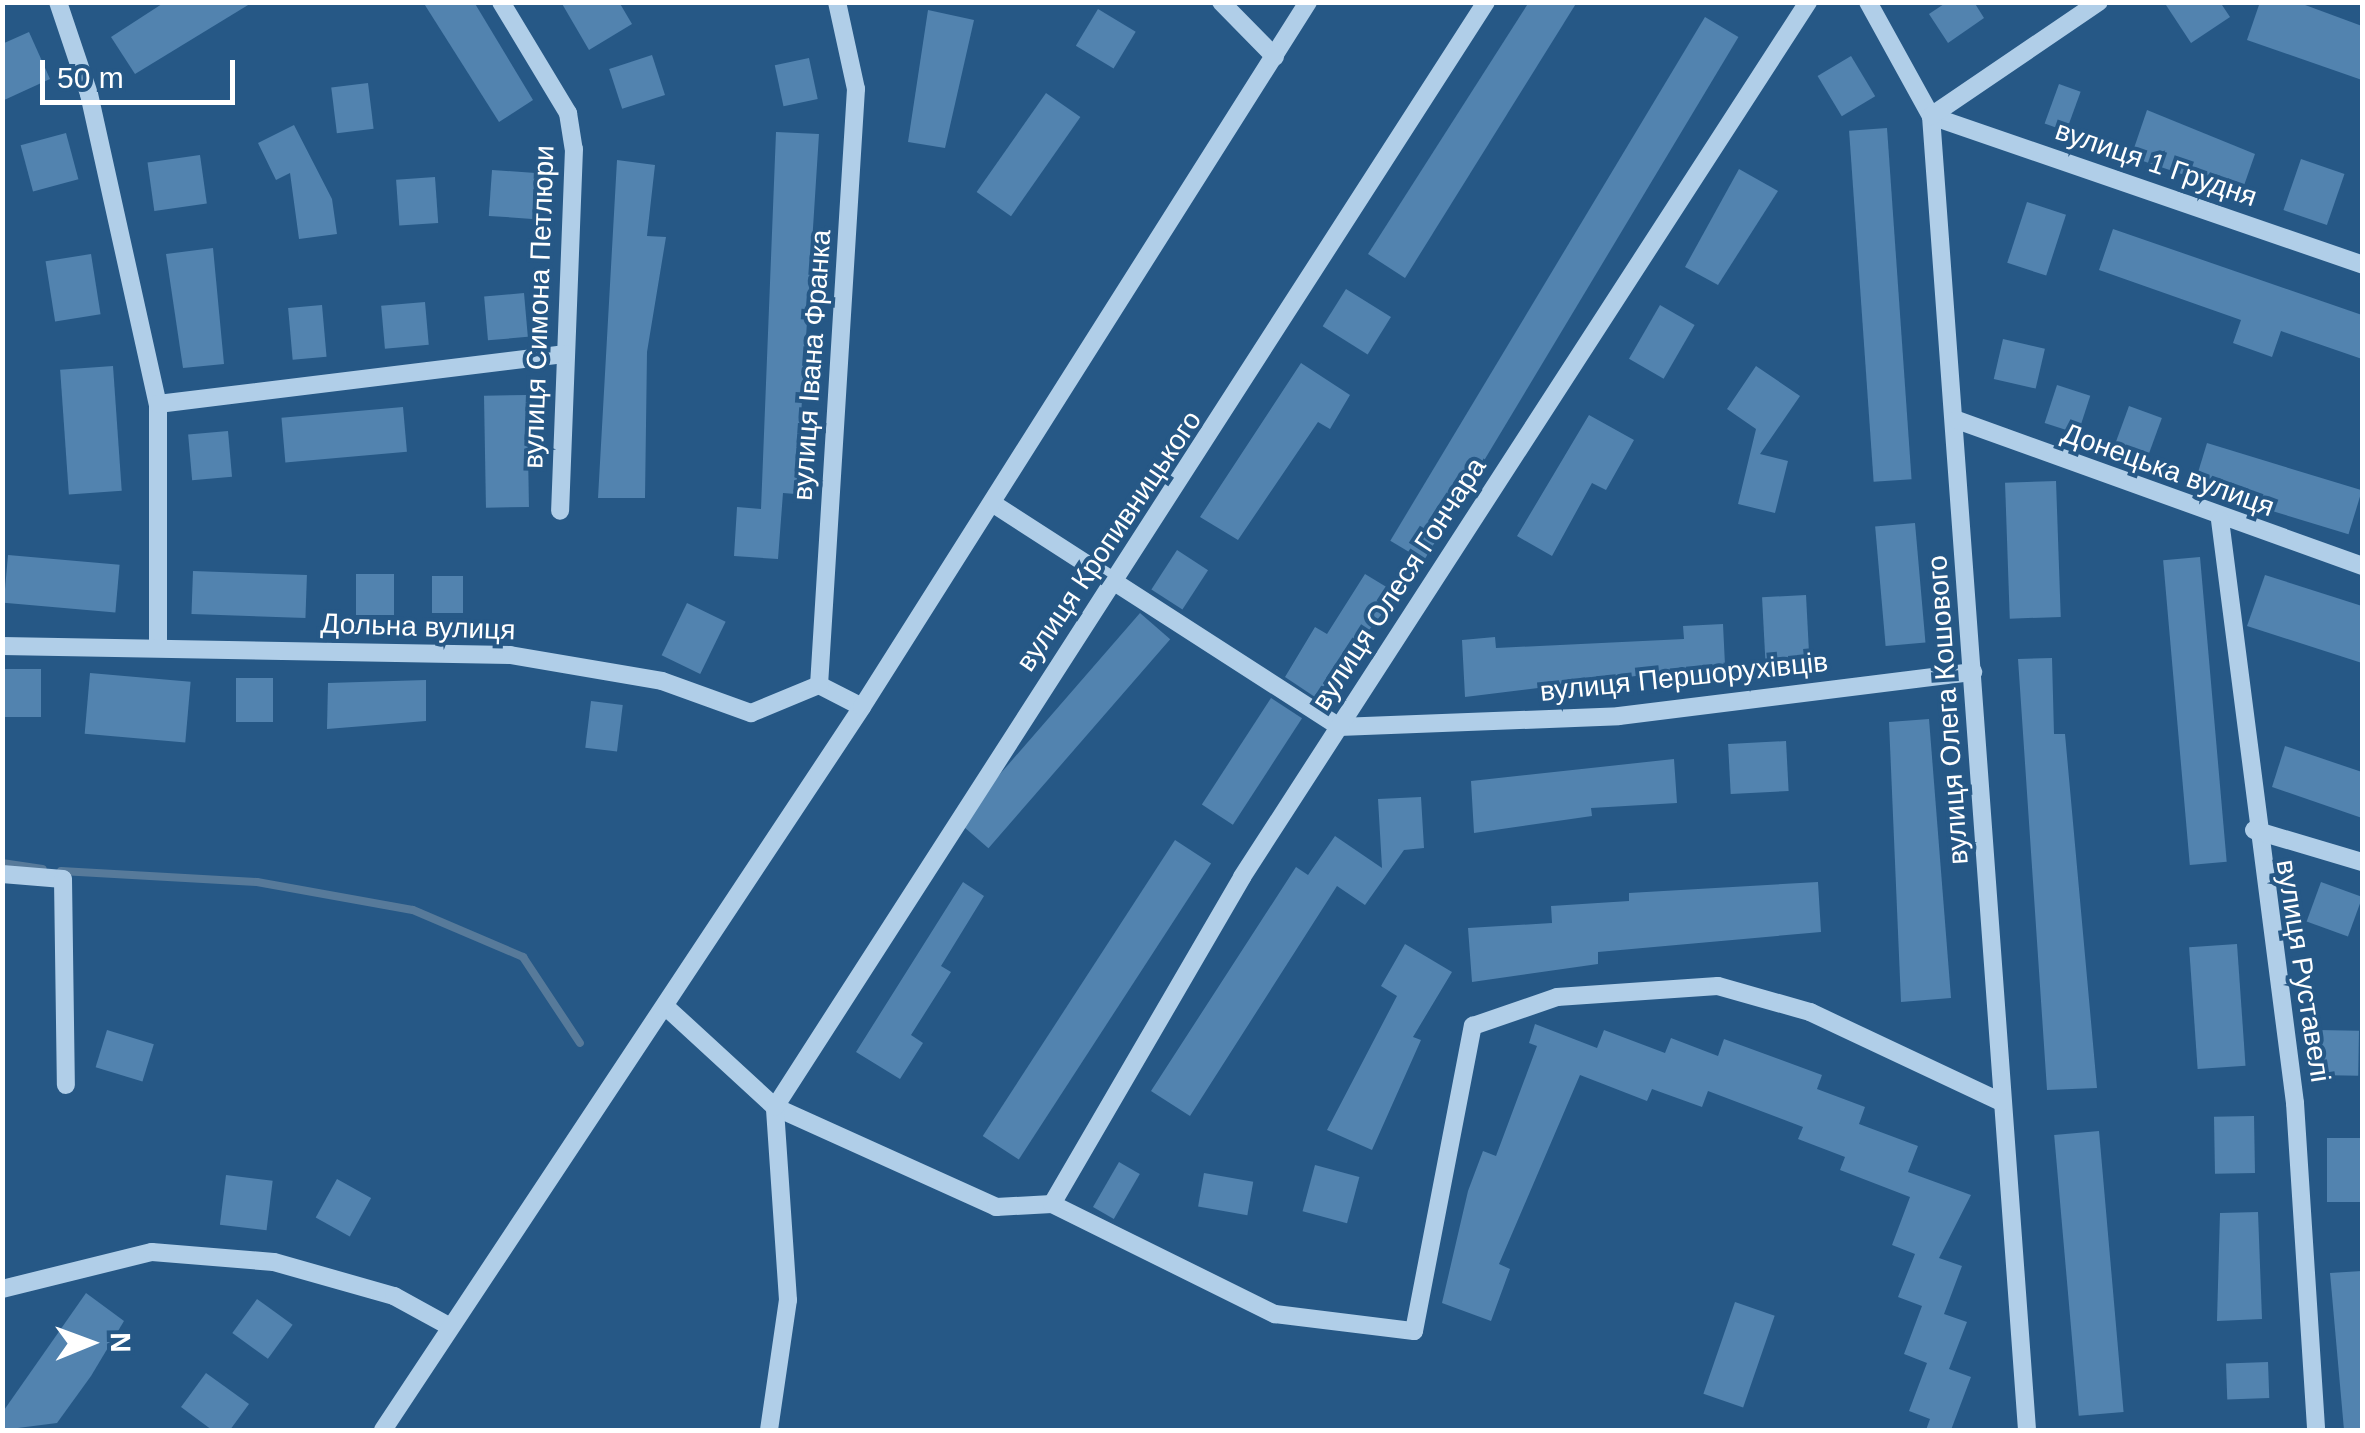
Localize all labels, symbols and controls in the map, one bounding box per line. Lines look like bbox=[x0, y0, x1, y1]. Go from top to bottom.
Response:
scale bar bbox=[45, 40, 240, 102]
text: 50 m bbox=[57, 61, 124, 94]
street label: вулиця 1 Грудня bbox=[2051, 114, 2261, 214]
street label: вулиця Симона Петлюри bbox=[517, 145, 561, 469]
street label: вулиця Івана Франка bbox=[786, 228, 838, 502]
street label: вулиця Кропивницького bbox=[1009, 404, 1209, 678]
street label: Донецька вулиця bbox=[2057, 416, 2279, 524]
street label: вулиця Олеся Гончара bbox=[1305, 451, 1493, 717]
street label: вулиця Олега Кошового bbox=[1920, 554, 1976, 866]
street label: Дольна вулиця bbox=[320, 607, 516, 647]
street label: вулиця Першорухівців bbox=[1538, 645, 1830, 709]
street label: вулиця Руставелі bbox=[2269, 857, 2337, 1085]
north arrow bbox=[40, 1293, 140, 1393]
text: N bbox=[105, 1332, 136, 1353]

